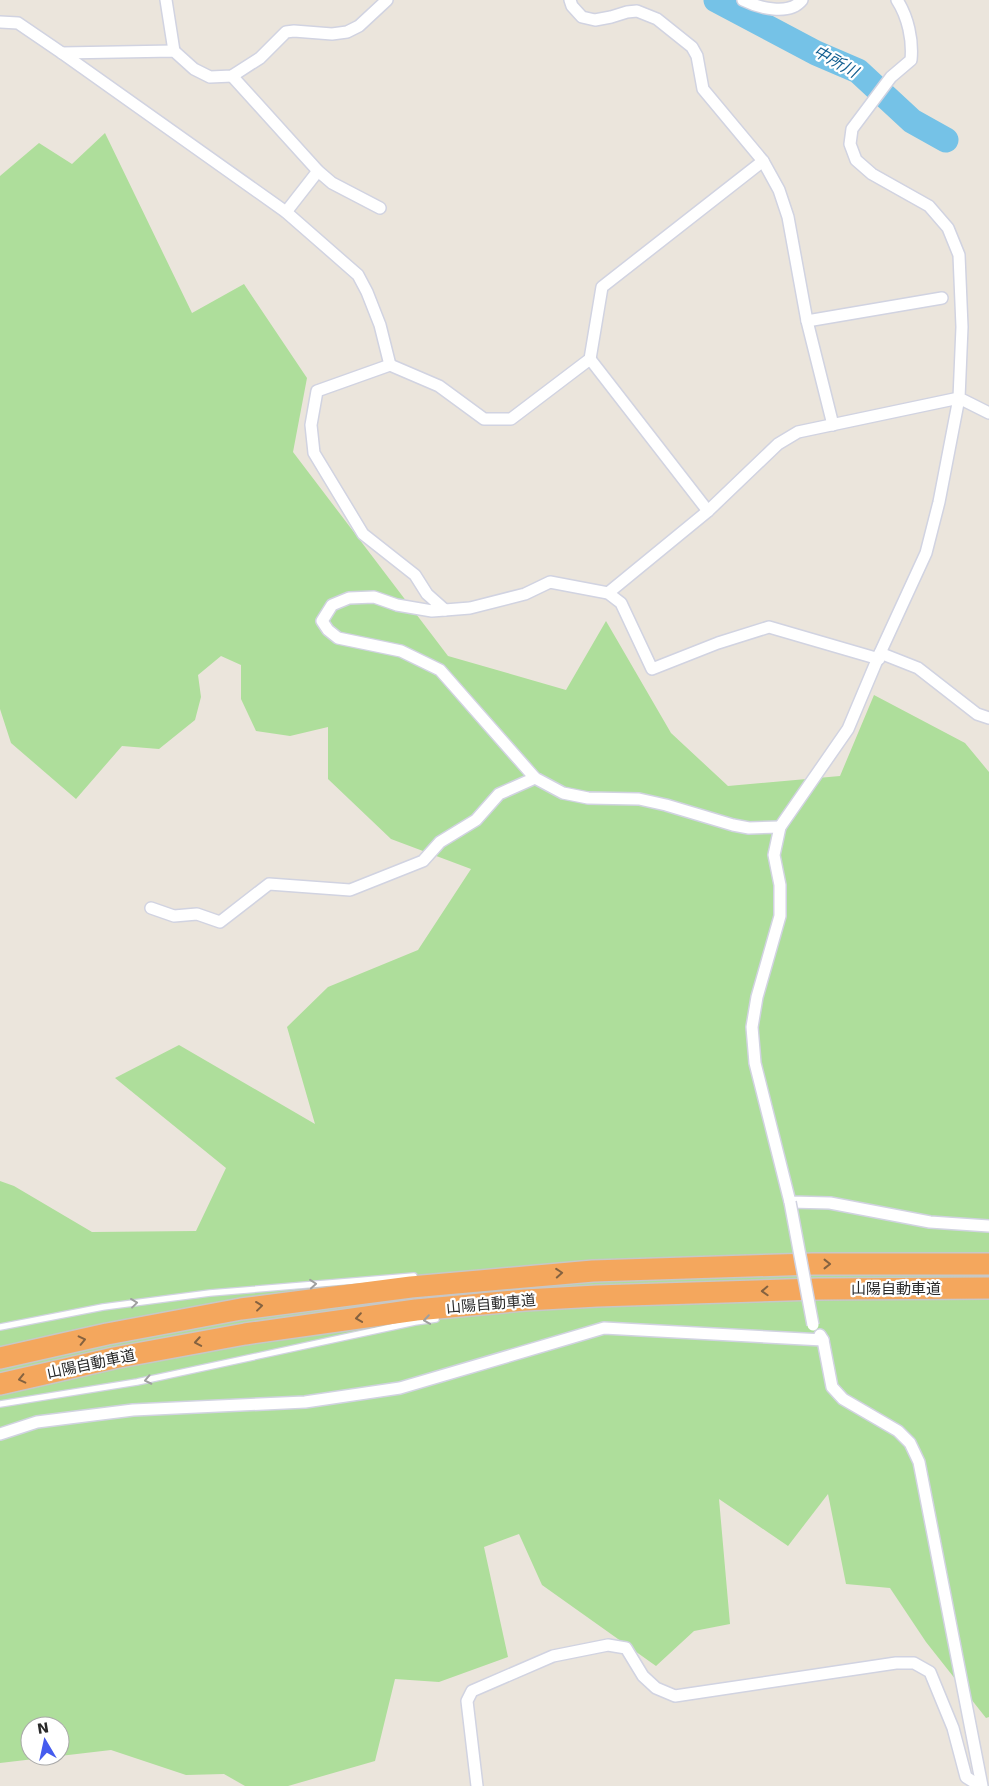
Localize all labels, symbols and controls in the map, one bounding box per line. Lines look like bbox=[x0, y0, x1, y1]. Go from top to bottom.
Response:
water label: 中所川 bbox=[810, 41, 863, 82]
one-way arrow bbox=[823, 1259, 831, 1269]
one-way arrow bbox=[555, 1268, 563, 1279]
one-way arrow bbox=[309, 1278, 317, 1289]
street label: 山陽自動車道 bbox=[851, 1280, 941, 1298]
one-way arrow bbox=[761, 1285, 769, 1296]
street label: 山陽自動車道 bbox=[445, 1291, 537, 1317]
one-way arrow bbox=[130, 1298, 138, 1309]
one-way arrow bbox=[255, 1301, 263, 1312]
one-way arrow bbox=[355, 1312, 363, 1323]
one-way arrow bbox=[423, 1314, 431, 1325]
one-way arrow bbox=[77, 1335, 86, 1345]
one-way arrow bbox=[194, 1337, 203, 1347]
street label: 山陽自動車道 bbox=[45, 1346, 137, 1382]
one-way arrow bbox=[18, 1373, 27, 1384]
one-way arrow bbox=[144, 1374, 153, 1385]
north arrow bbox=[20, 1716, 70, 1766]
text: N bbox=[36, 1719, 50, 1737]

